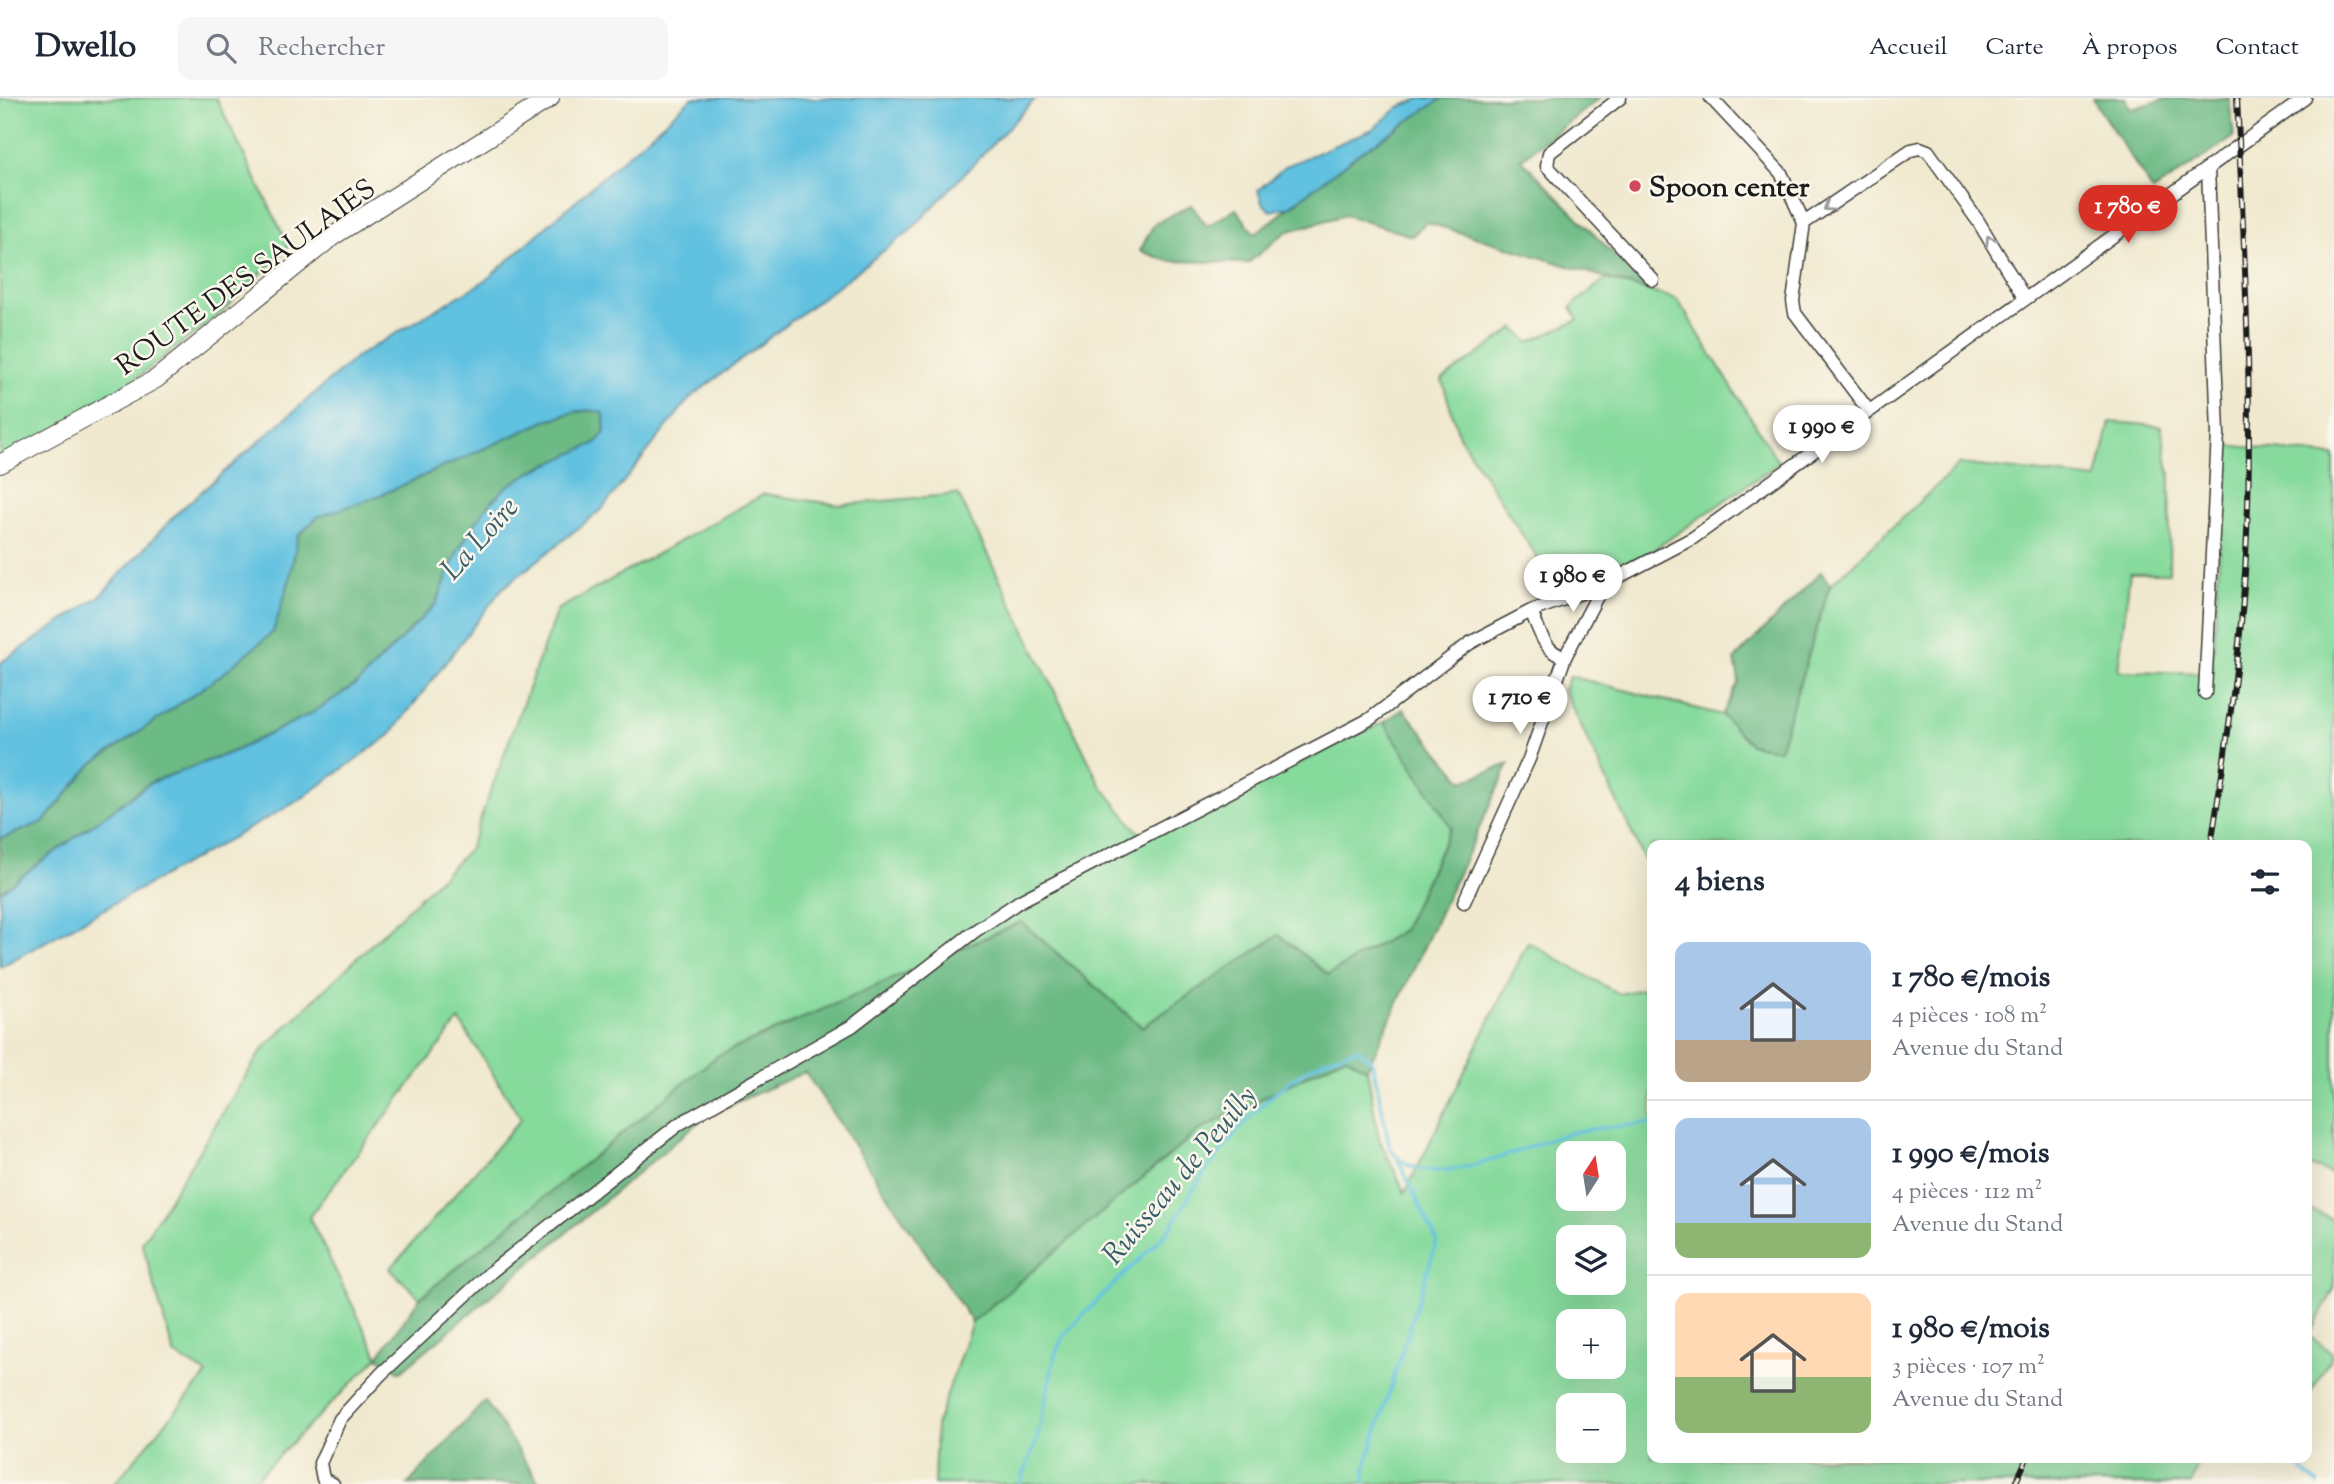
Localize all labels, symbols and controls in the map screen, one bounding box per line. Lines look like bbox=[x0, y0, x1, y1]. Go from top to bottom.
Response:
search box bbox=[178, 17, 668, 80]
text: Dwello bbox=[35, 24, 136, 72]
icon: search bbox=[202, 29, 240, 67]
text: Rechercher bbox=[258, 30, 385, 67]
text: Accueil bbox=[1869, 31, 1948, 65]
text: Carte bbox=[1986, 31, 2044, 65]
text: À propos bbox=[2082, 31, 2177, 65]
text: Contact bbox=[2215, 31, 2299, 65]
place label: Spoon center bbox=[1649, 169, 1810, 209]
street label: ROUTE DES SAULAIES bbox=[109, 170, 385, 386]
marker: Spoon center bbox=[1627, 178, 1643, 194]
pin: 1 780 € bbox=[2063, 186, 2193, 245]
text: 1 780 € bbox=[2095, 191, 2161, 224]
one-way arrow bbox=[1823, 199, 1836, 211]
one-way arrow bbox=[1985, 235, 1998, 248]
pin: 1 990 € bbox=[1757, 406, 1887, 465]
text: 1 990 € bbox=[1789, 411, 1855, 444]
water label: La Loire bbox=[432, 488, 530, 591]
pin: 1 980 € bbox=[1508, 554, 1638, 614]
text: 1 980 € bbox=[1540, 560, 1606, 593]
pin: 1 710 € bbox=[1455, 676, 1585, 736]
text: 1 710 € bbox=[1488, 682, 1552, 715]
text: 4 biens bbox=[1675, 861, 1765, 904]
icon: filters bbox=[2246, 863, 2284, 901]
text: 1 780 €/mois bbox=[1892, 957, 2050, 1000]
icon: home bbox=[1731, 970, 1815, 1054]
text: 4 pièces · 108 m² bbox=[1892, 1000, 2047, 1033]
text: Avenue du Stand bbox=[1892, 1033, 2063, 1066]
water label: Ruisseau de Peuilly bbox=[1093, 1078, 1269, 1275]
text: 1 990 €/mois bbox=[1892, 1133, 2049, 1176]
north arrow bbox=[1556, 1141, 1626, 1211]
map controls bbox=[1556, 1141, 1626, 1463]
icon: home bbox=[1731, 1146, 1815, 1230]
text: 4 pièces · 112 m² bbox=[1892, 1176, 2042, 1209]
text: Avenue du Stand bbox=[1892, 1209, 2063, 1242]
button: layers bbox=[1556, 1225, 1626, 1295]
text: 1 980 €/mois bbox=[1892, 1308, 2050, 1351]
button: + bbox=[1556, 1309, 1626, 1379]
icon: home bbox=[1731, 1321, 1815, 1405]
text: 3 pièces · 107 m² bbox=[1892, 1351, 2045, 1384]
text: Avenue du Stand bbox=[1892, 1384, 2063, 1417]
button: − bbox=[1556, 1393, 1626, 1463]

